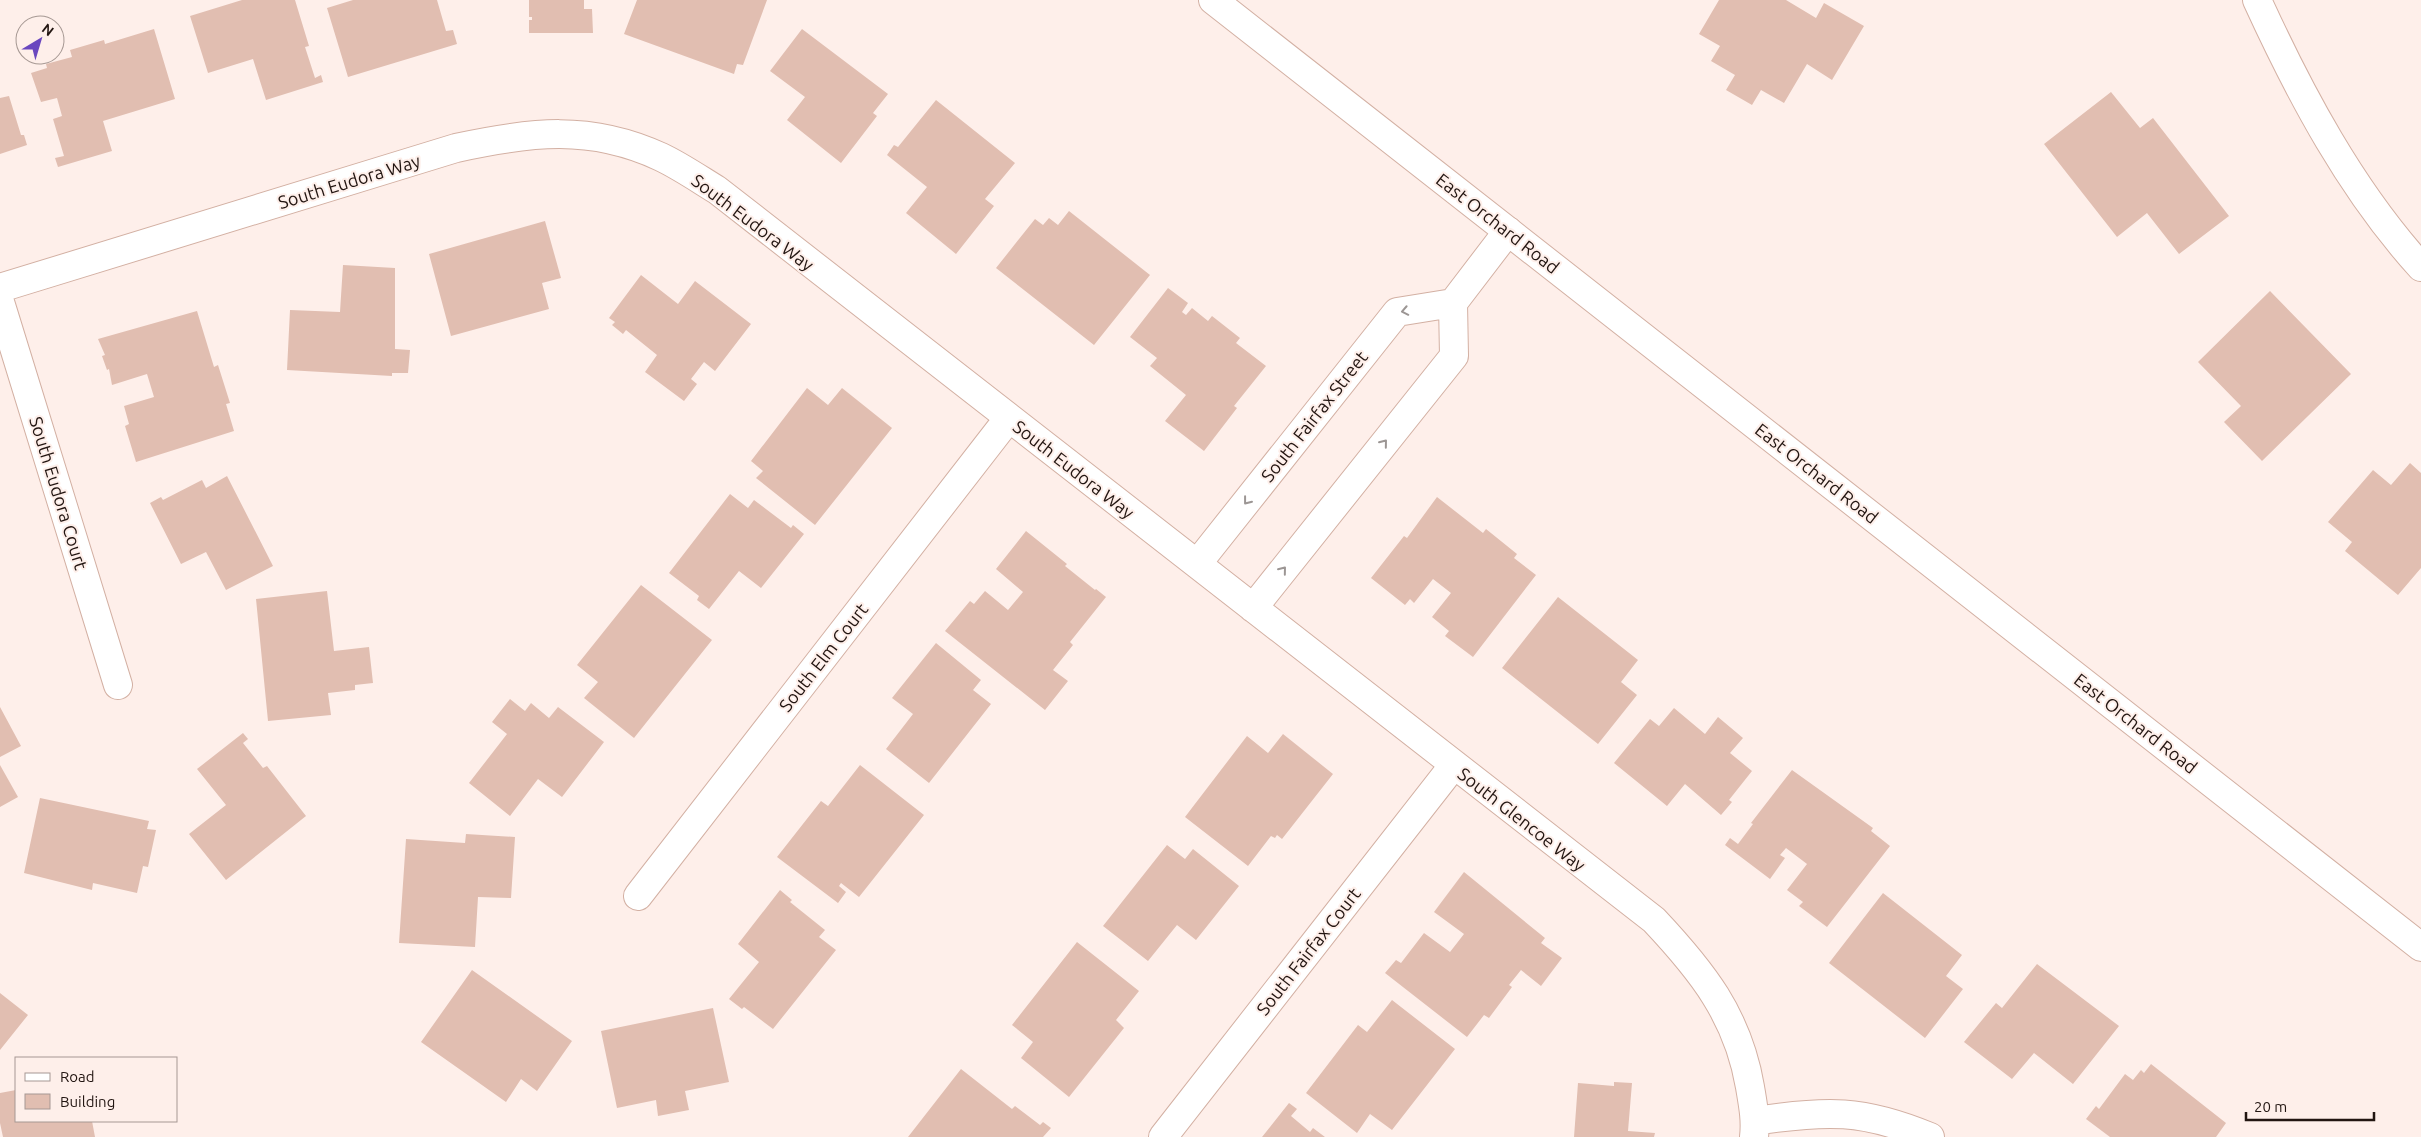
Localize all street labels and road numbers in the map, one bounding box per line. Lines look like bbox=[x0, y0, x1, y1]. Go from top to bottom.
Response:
street label: South Eudora Way bbox=[276, 150, 423, 212]
street label: East Orchard Road bbox=[1433, 169, 1563, 277]
street label: South Eudora Way bbox=[688, 170, 818, 275]
street label: South Fairfax Street bbox=[1257, 347, 1371, 485]
street label: South Eudora Court bbox=[26, 414, 92, 572]
street label: South Eudora Way bbox=[1010, 416, 1138, 522]
street label: East Orchard Road bbox=[1752, 419, 1882, 527]
street label: South Elm Court bbox=[775, 599, 871, 715]
street label: East Orchard Road bbox=[2071, 669, 2201, 777]
street label: South Glencoe Way bbox=[1455, 763, 1590, 875]
street label: South Fairfax Court bbox=[1252, 883, 1364, 1019]

